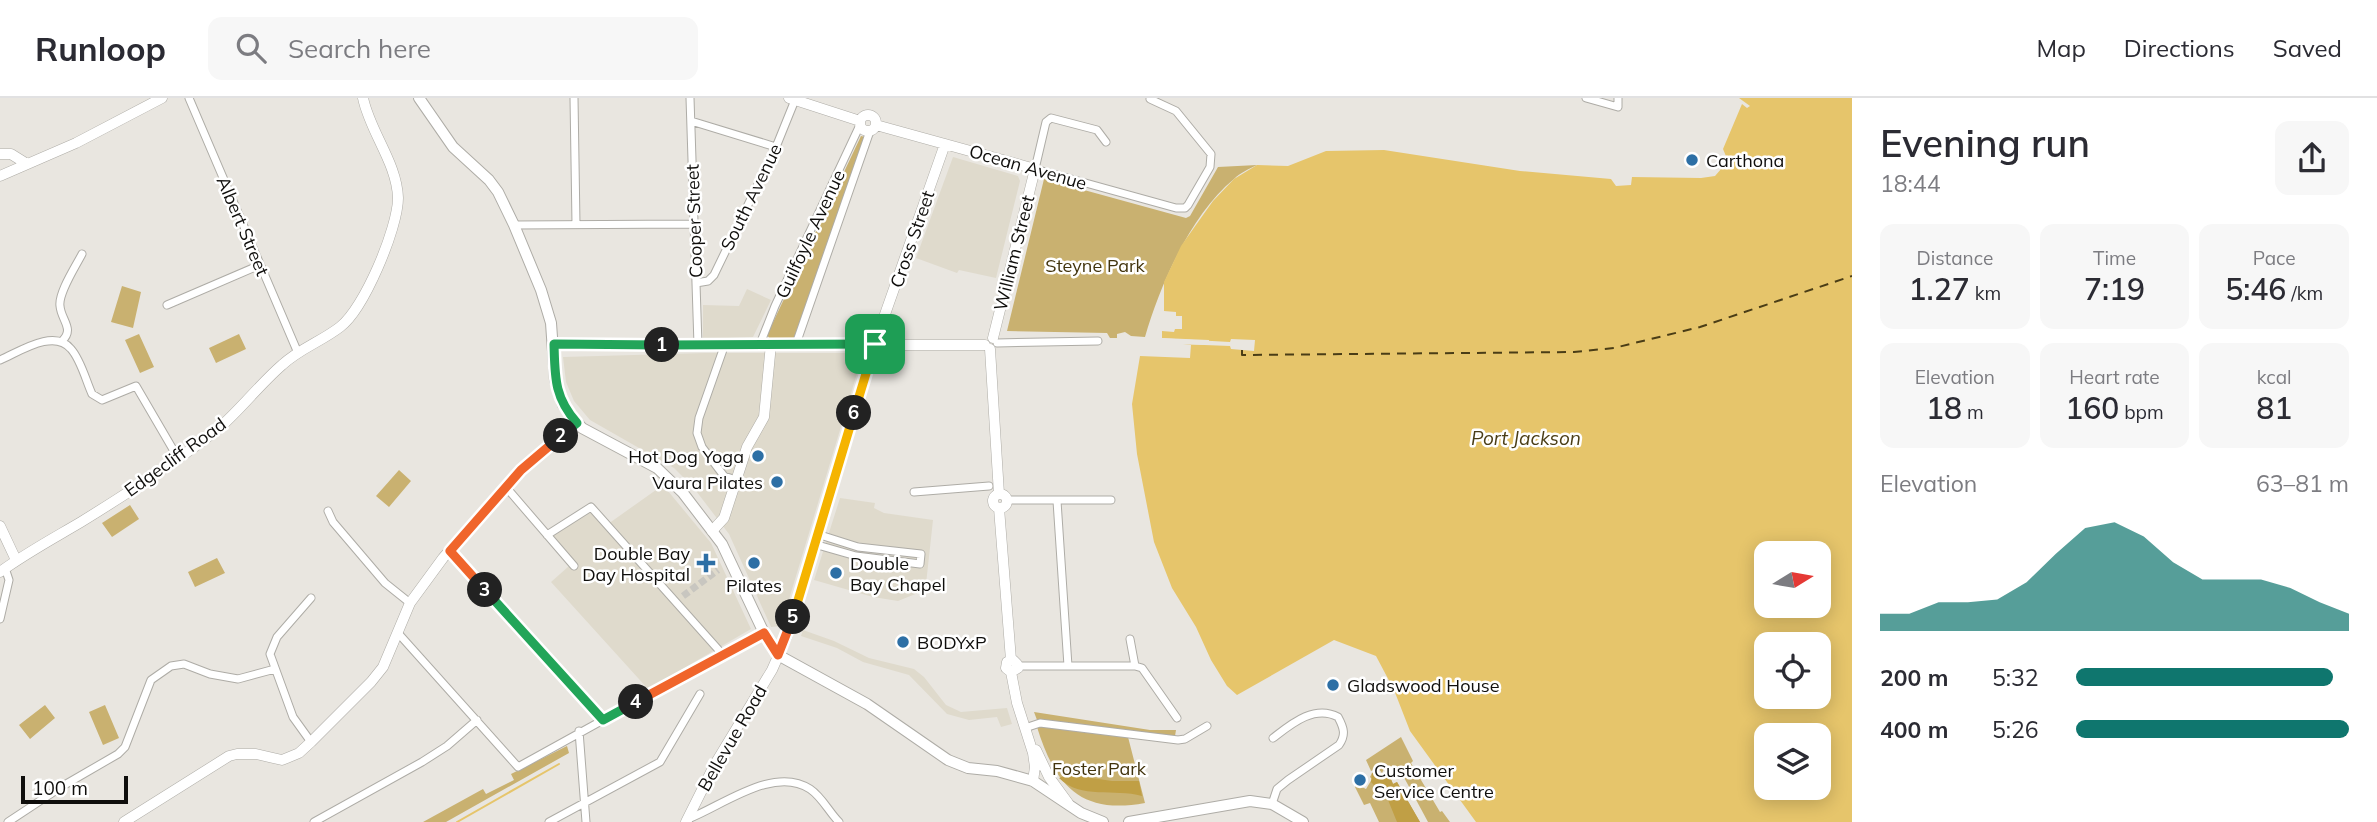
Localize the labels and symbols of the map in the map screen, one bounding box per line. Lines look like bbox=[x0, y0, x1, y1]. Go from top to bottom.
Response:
street label: Ocean Avenue bbox=[967, 139, 1089, 195]
street label: South Avenue bbox=[715, 140, 787, 254]
place label: Carthona bbox=[1706, 149, 1784, 172]
marker: Carthona bbox=[1684, 152, 1700, 168]
street label: Cooper Street bbox=[681, 164, 707, 278]
street label: Guilfoyle Avenue bbox=[770, 166, 850, 302]
street label: Albert Street bbox=[212, 173, 274, 279]
street label: Cross Street bbox=[885, 187, 939, 291]
street label: William Street bbox=[989, 193, 1039, 313]
park label: Steyne Park bbox=[1045, 254, 1146, 277]
pin bbox=[845, 314, 905, 374]
pin: 1 bbox=[644, 328, 680, 362]
pin: 6 bbox=[836, 396, 872, 430]
street label: Edgecliff Road bbox=[120, 412, 230, 502]
pin: 2 bbox=[544, 418, 578, 454]
water label: Port Jackson bbox=[1471, 426, 1581, 450]
place label: Hot Dog Yoga bbox=[628, 445, 744, 468]
marker: Hot Dog Yoga bbox=[750, 448, 766, 464]
place label: Vaura Pilates bbox=[652, 471, 763, 494]
marker: Vaura Pilates bbox=[769, 474, 785, 490]
north arrow bbox=[1754, 541, 1830, 618]
place label: Double Bay Day Hospital bbox=[582, 542, 690, 586]
place label: Double Bay Chapel bbox=[850, 552, 946, 596]
marker: Double Bay Day Hospital bbox=[696, 553, 716, 573]
marker: Pilates bbox=[746, 555, 762, 571]
marker: Double Bay Chapel bbox=[828, 565, 844, 581]
pin: 3 bbox=[468, 573, 503, 608]
place label: Pilates bbox=[726, 574, 782, 597]
pin: 5 bbox=[776, 600, 810, 634]
place label: BODYxP bbox=[917, 631, 987, 654]
marker: BODYxP bbox=[895, 634, 911, 650]
place label: Gladswood House bbox=[1347, 674, 1500, 697]
marker: Gladswood House bbox=[1325, 677, 1341, 693]
street label: Bellevue Road bbox=[692, 681, 772, 795]
pin: 4 bbox=[618, 684, 654, 720]
park label: Foster Park bbox=[1052, 757, 1147, 780]
place label: Customer Service Centre bbox=[1374, 759, 1494, 803]
marker: Customer Service Centre bbox=[1352, 772, 1368, 788]
scale bar bbox=[21, 773, 128, 805]

